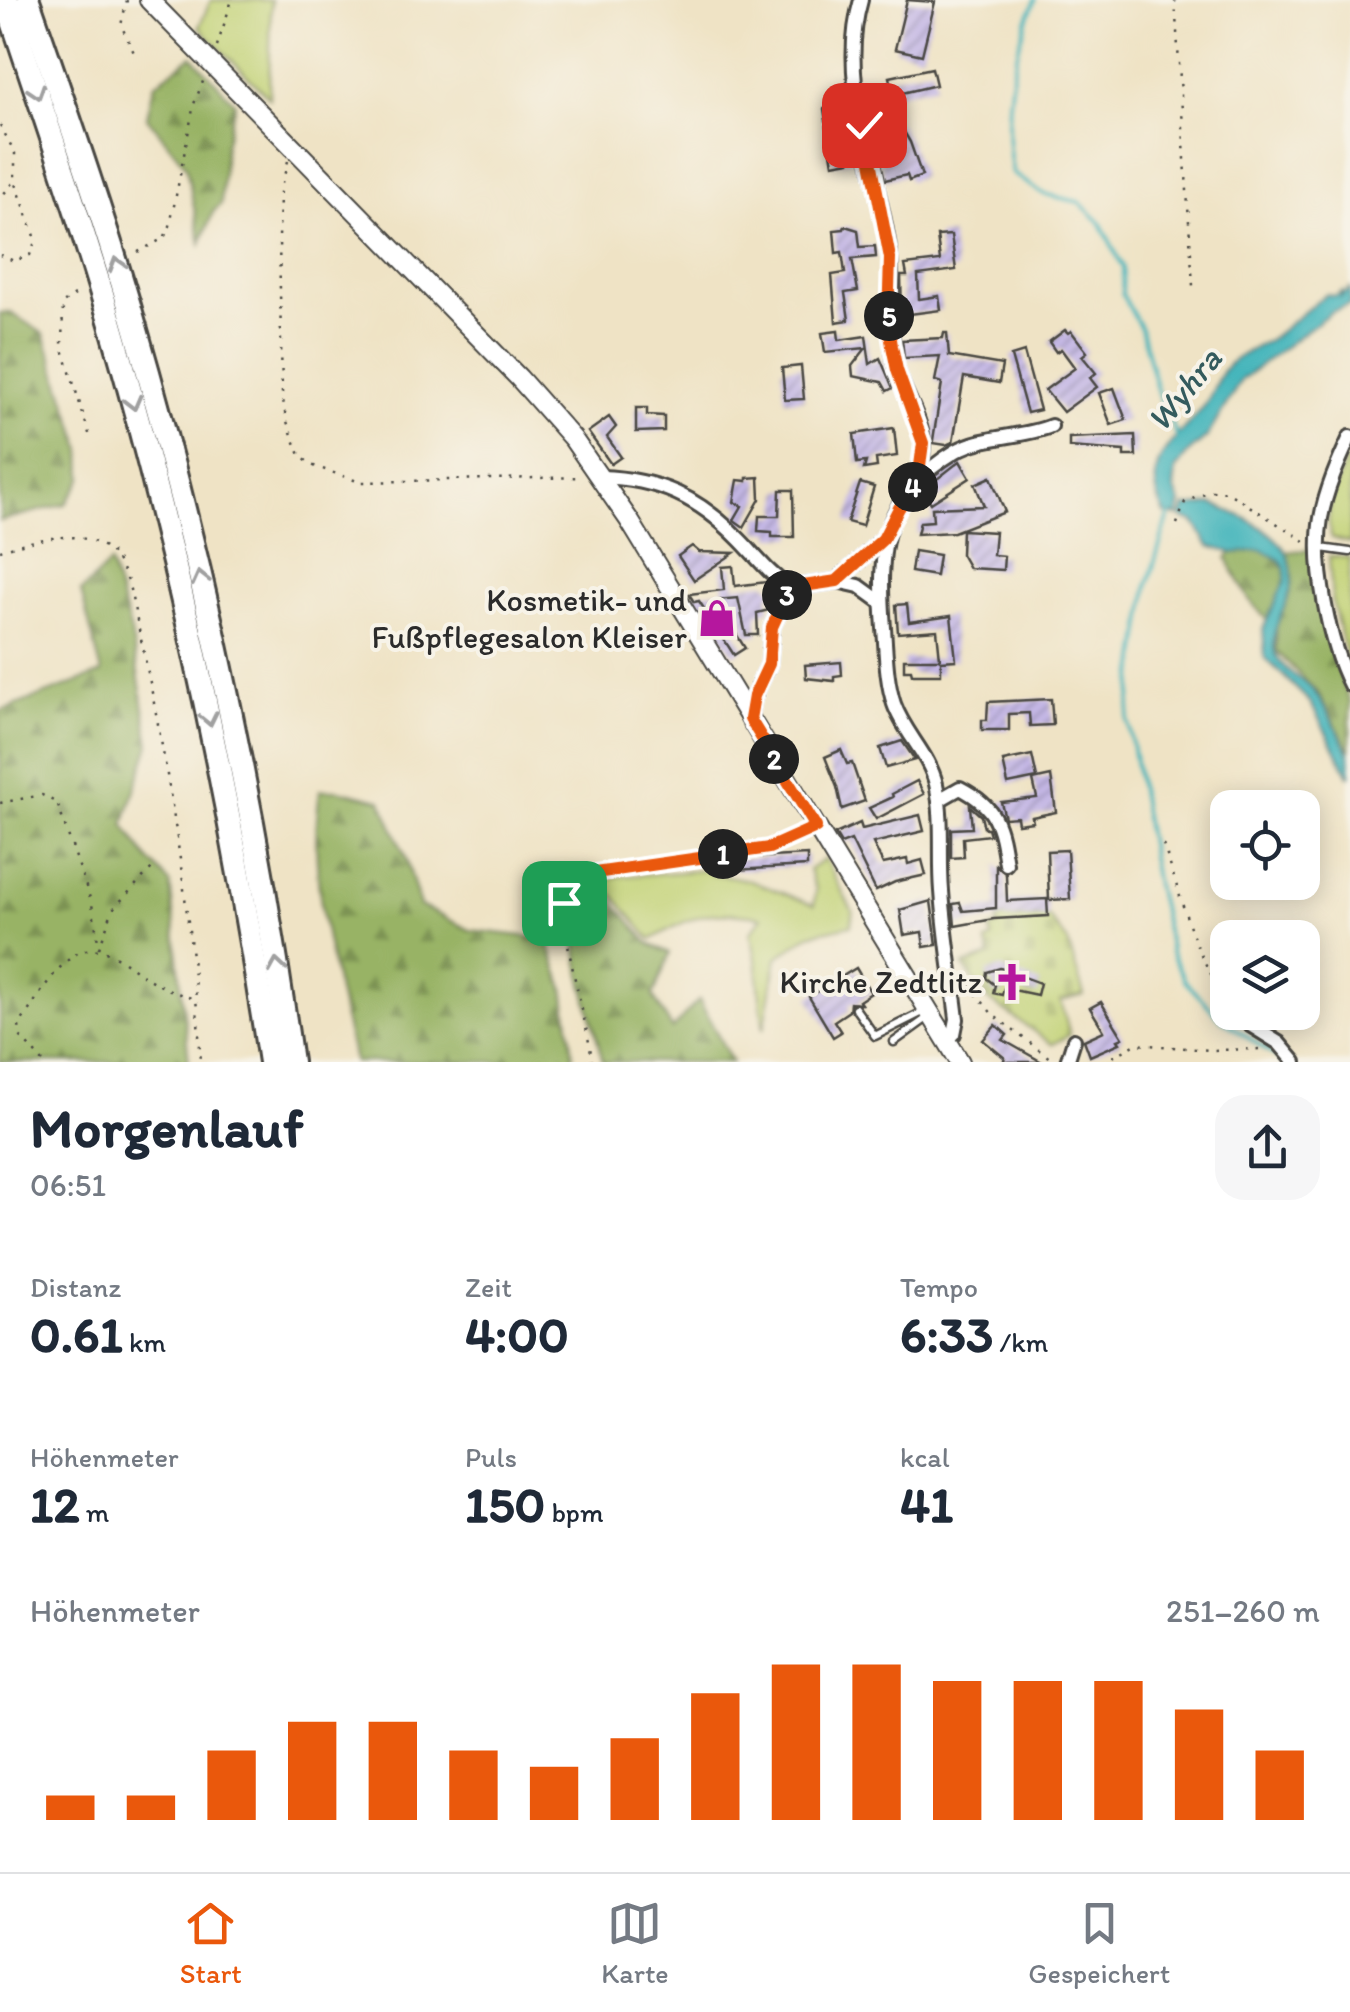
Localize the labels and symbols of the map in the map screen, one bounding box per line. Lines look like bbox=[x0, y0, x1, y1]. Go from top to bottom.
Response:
one-way arrow bbox=[25, 83, 45, 100]
pin bbox=[822, 83, 907, 168]
one-way arrow bbox=[108, 256, 128, 273]
pin: 5 bbox=[864, 291, 914, 341]
water label: Wyhra bbox=[1137, 338, 1231, 440]
one-way arrow bbox=[121, 394, 142, 411]
pin: 4 bbox=[888, 462, 938, 512]
one-way arrow bbox=[191, 570, 212, 587]
pin: 3 bbox=[762, 570, 812, 620]
place label: Kosmetik- und Fußpflegesalon Kleiser bbox=[372, 581, 687, 656]
shop icon: Kosmetik- und Fußpflegesalon Kleiser bbox=[696, 597, 738, 639]
one-way arrow bbox=[197, 710, 218, 727]
pin: 2 bbox=[749, 734, 799, 784]
pin: 1 bbox=[698, 829, 748, 879]
pin bbox=[522, 861, 607, 946]
one-way arrow bbox=[267, 957, 288, 974]
church icon: Kirche Zedtlitz bbox=[991, 961, 1033, 1003]
place label: Kirche Zedtlitz bbox=[780, 963, 982, 1001]

